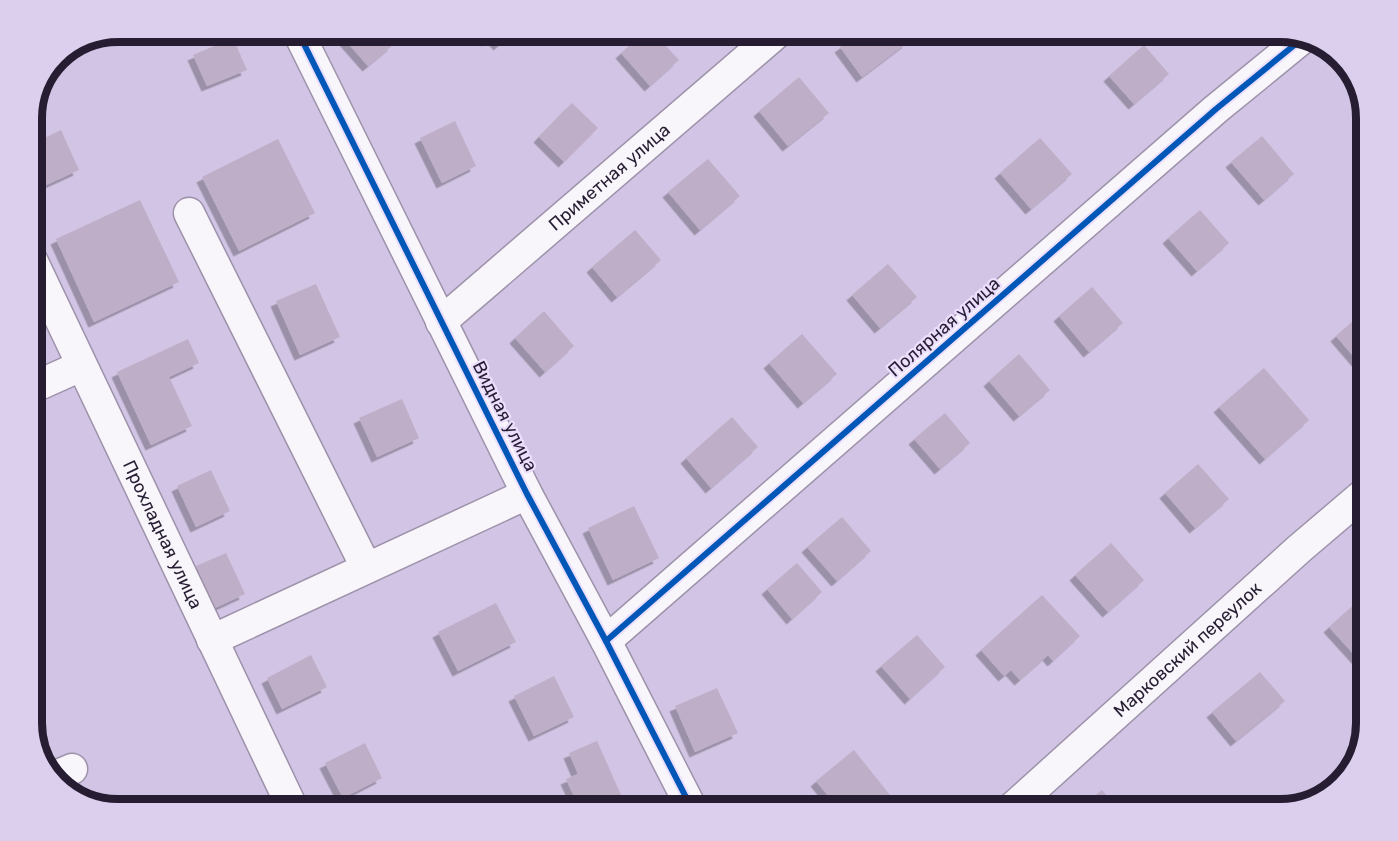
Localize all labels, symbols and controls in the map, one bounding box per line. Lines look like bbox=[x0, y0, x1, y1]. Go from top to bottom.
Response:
street label: Приметная улица bbox=[544, 119, 674, 235]
street label: Полярная улица bbox=[884, 272, 1004, 382]
street label: Видная улица bbox=[468, 357, 542, 475]
street label: Прохладная улица bbox=[118, 457, 207, 612]
street label: Марковский переулок bbox=[1109, 577, 1266, 722]

